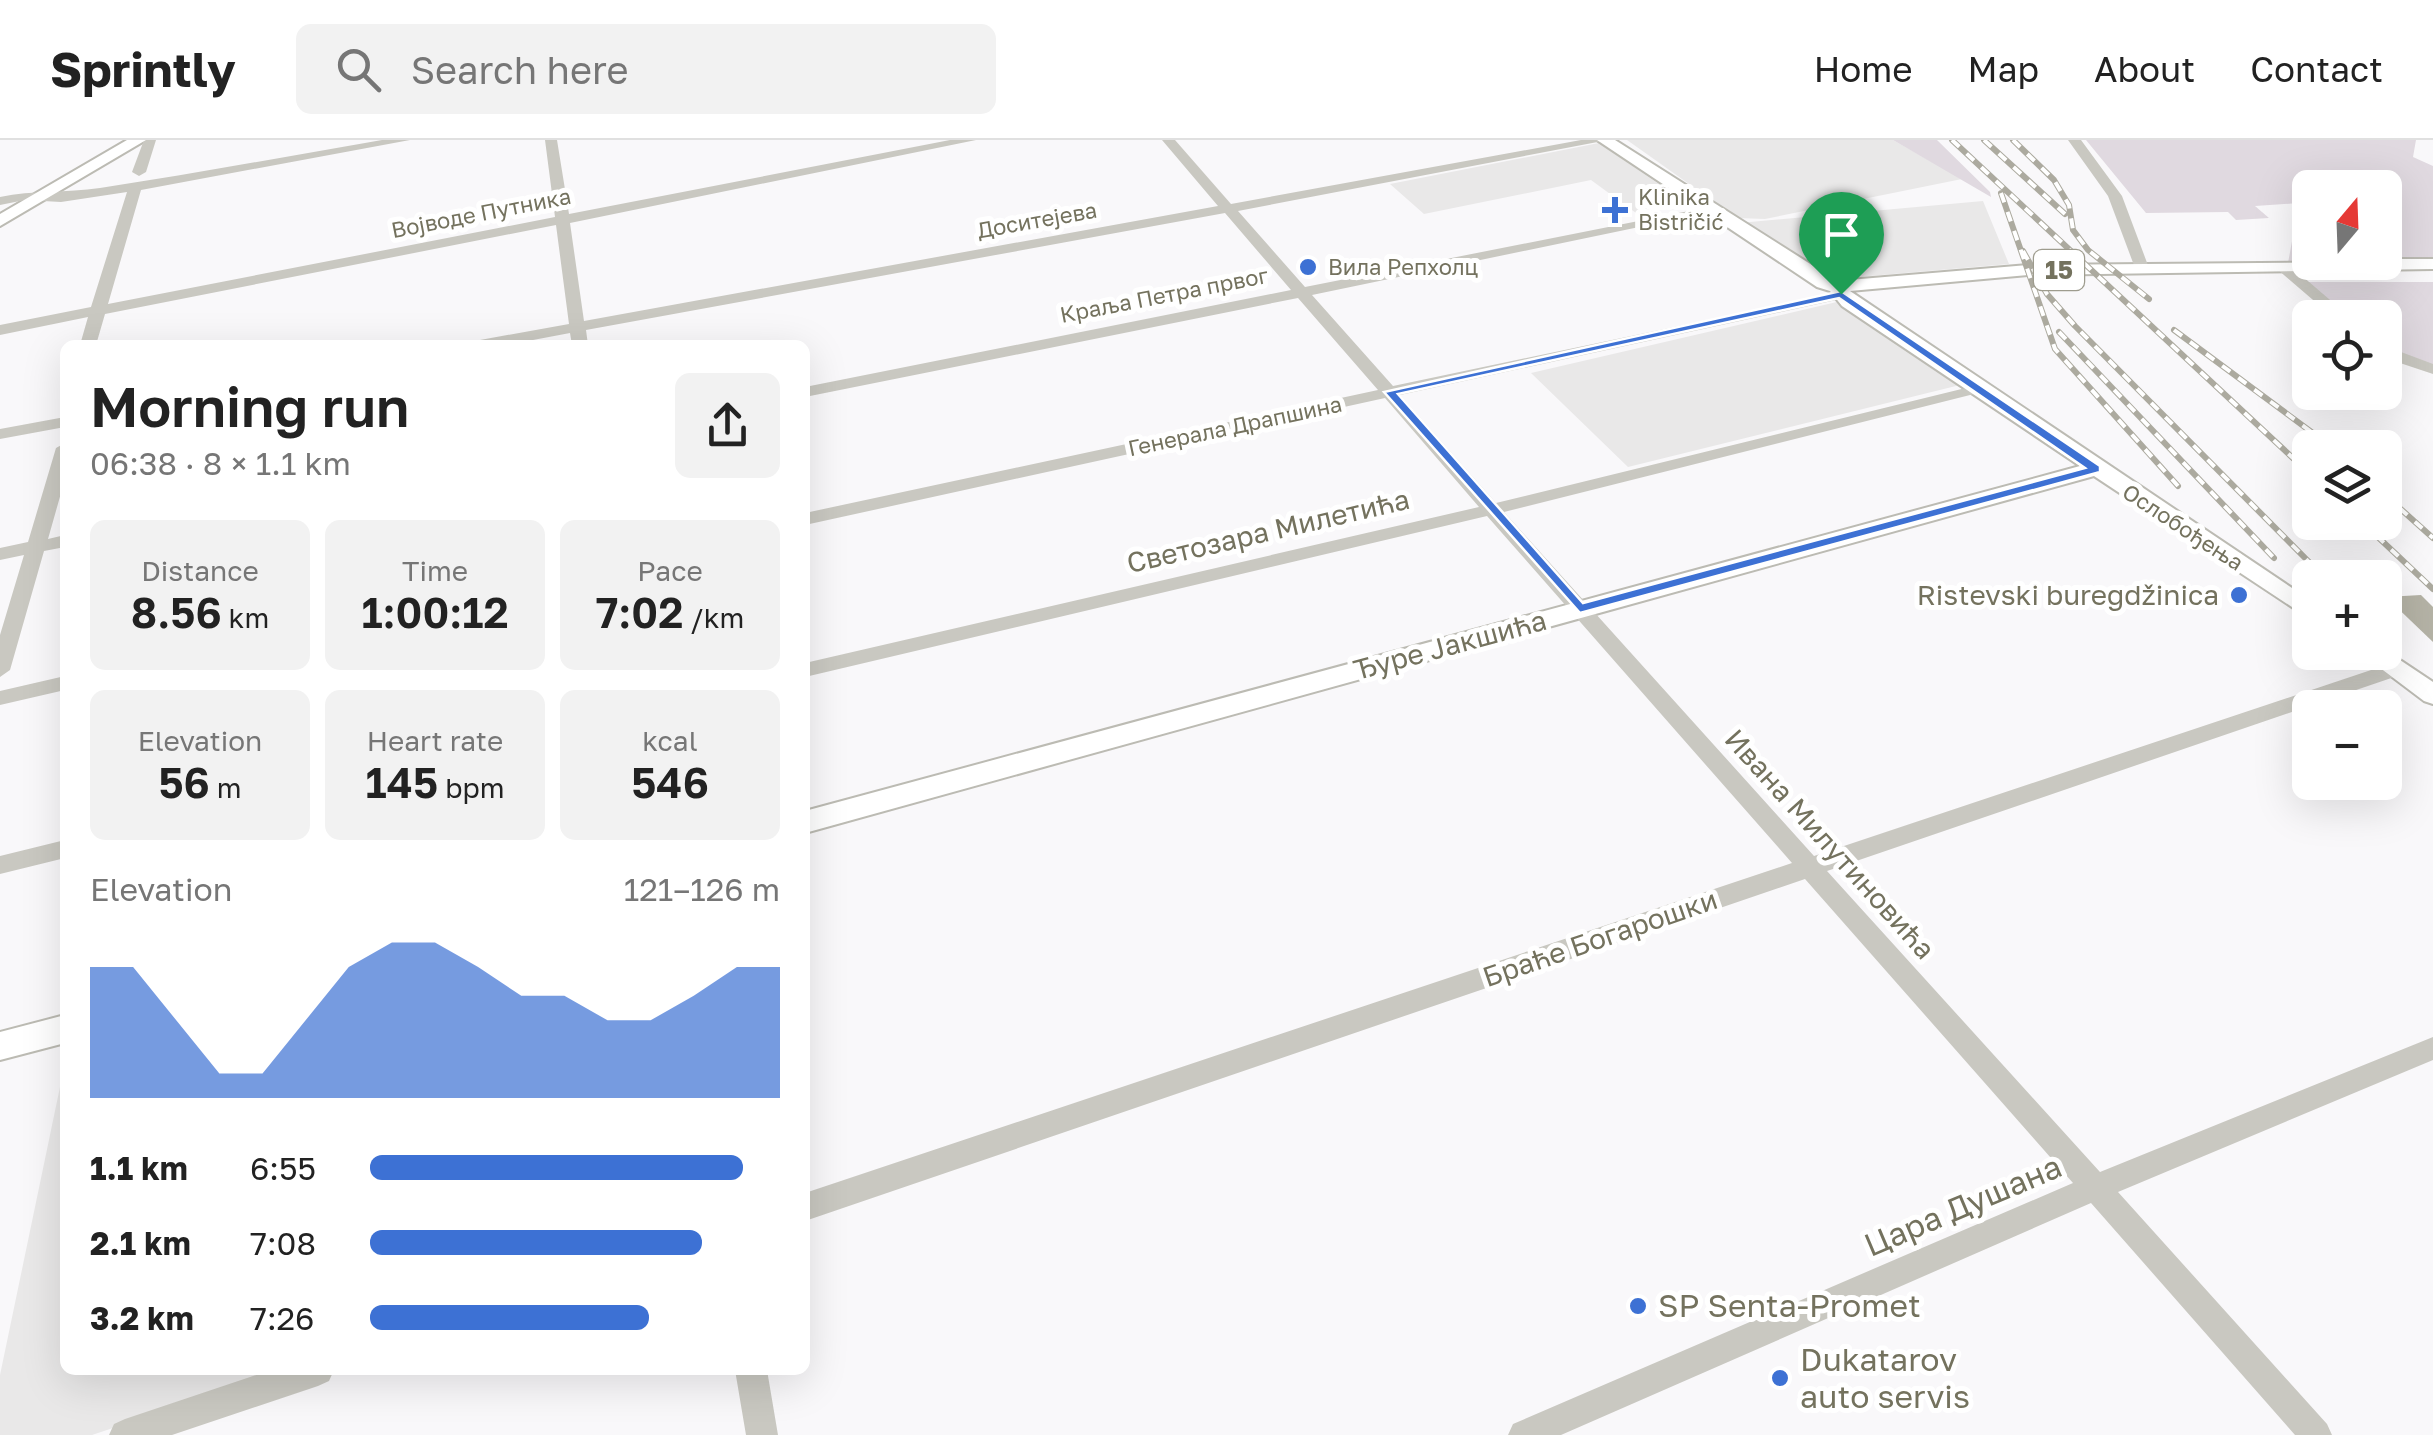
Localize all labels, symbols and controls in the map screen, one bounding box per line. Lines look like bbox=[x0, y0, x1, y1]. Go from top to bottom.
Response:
search box bbox=[296, 24, 996, 114]
text: Sprintly bbox=[50, 40, 236, 98]
icon: search bbox=[331, 42, 386, 97]
text: Search here bbox=[411, 47, 628, 92]
text: Home bbox=[1814, 48, 1913, 90]
text: Map bbox=[1968, 48, 2039, 90]
text: About bbox=[2094, 48, 2195, 90]
text: Contact bbox=[2250, 48, 2383, 90]
north arrow bbox=[2292, 170, 2402, 280]
map controls bbox=[2292, 170, 2402, 800]
street label: Војводе Путника bbox=[389, 182, 573, 243]
place label: Klinika Bistričić bbox=[1638, 183, 1723, 235]
pin bbox=[1799, 192, 1884, 295]
street label: Доситејева bbox=[975, 196, 1099, 243]
marker: Klinika Bistričić bbox=[1602, 197, 1628, 223]
icon: arrive bbox=[1814, 207, 1869, 262]
road number: 15 bbox=[2034, 250, 2084, 290]
place label: Вила Репхолц bbox=[1328, 253, 1479, 280]
marker: Вила Репхолц bbox=[1297, 256, 1319, 278]
street label: Краља Петра првог bbox=[1058, 261, 1270, 328]
button: locate bbox=[2292, 300, 2402, 410]
text: Morning run bbox=[90, 373, 409, 439]
button: share bbox=[675, 373, 780, 478]
street label: Генерала Драпшина bbox=[1126, 390, 1344, 461]
button: layers bbox=[2292, 430, 2402, 540]
text: 06:38 · 8 × 1.1 km bbox=[90, 444, 351, 482]
street label: Ослобођења bbox=[2118, 477, 2249, 576]
street label: Светозара Милетића bbox=[1123, 482, 1412, 579]
text: Distance bbox=[141, 554, 259, 587]
text: Time bbox=[402, 554, 468, 587]
text: Pace bbox=[637, 554, 703, 587]
button: + bbox=[2292, 560, 2402, 670]
place label: Ristevski buregdžinica bbox=[1917, 578, 2219, 611]
marker: Ristevski buregdžinica bbox=[2228, 584, 2250, 606]
text: 8.56 bbox=[131, 587, 222, 637]
text: 1:00:12 bbox=[361, 587, 509, 637]
text: 7:02 bbox=[596, 587, 683, 637]
text: km bbox=[222, 601, 269, 634]
text: /km bbox=[683, 601, 744, 634]
street label: Ђуре Јакшића bbox=[1350, 603, 1550, 686]
button: − bbox=[2292, 690, 2402, 800]
street label: Ивана Милутиновића bbox=[1719, 722, 1942, 965]
text: Elevation bbox=[138, 724, 262, 757]
text: Heart rate bbox=[367, 724, 503, 757]
text: kcal bbox=[642, 724, 698, 757]
text: 56 bbox=[158, 757, 210, 807]
text: 145 bbox=[366, 757, 438, 807]
text: 546 bbox=[631, 757, 709, 807]
text: m bbox=[210, 771, 242, 804]
text: bpm bbox=[438, 771, 504, 804]
text: Elevation bbox=[90, 870, 232, 908]
text: 121–126 m bbox=[624, 870, 780, 908]
street label: Браће Богарошки bbox=[1478, 882, 1721, 993]
street label: Цара Душана bbox=[1858, 1146, 2067, 1264]
text: 1.1 km bbox=[90, 1149, 188, 1187]
text: 6:55 bbox=[250, 1149, 316, 1187]
text: 2.1 km bbox=[90, 1224, 191, 1262]
text: 7:08 bbox=[250, 1224, 316, 1262]
place label: SP Senta-Promet bbox=[1658, 1286, 1921, 1324]
marker: SP Senta-Promet bbox=[1627, 1295, 1649, 1317]
text: 3.2 km bbox=[90, 1299, 194, 1337]
text: 7:26 bbox=[250, 1299, 314, 1337]
place label: Dukatarov auto servis bbox=[1800, 1340, 1970, 1415]
marker: Dukatarov auto servis bbox=[1769, 1367, 1791, 1389]

